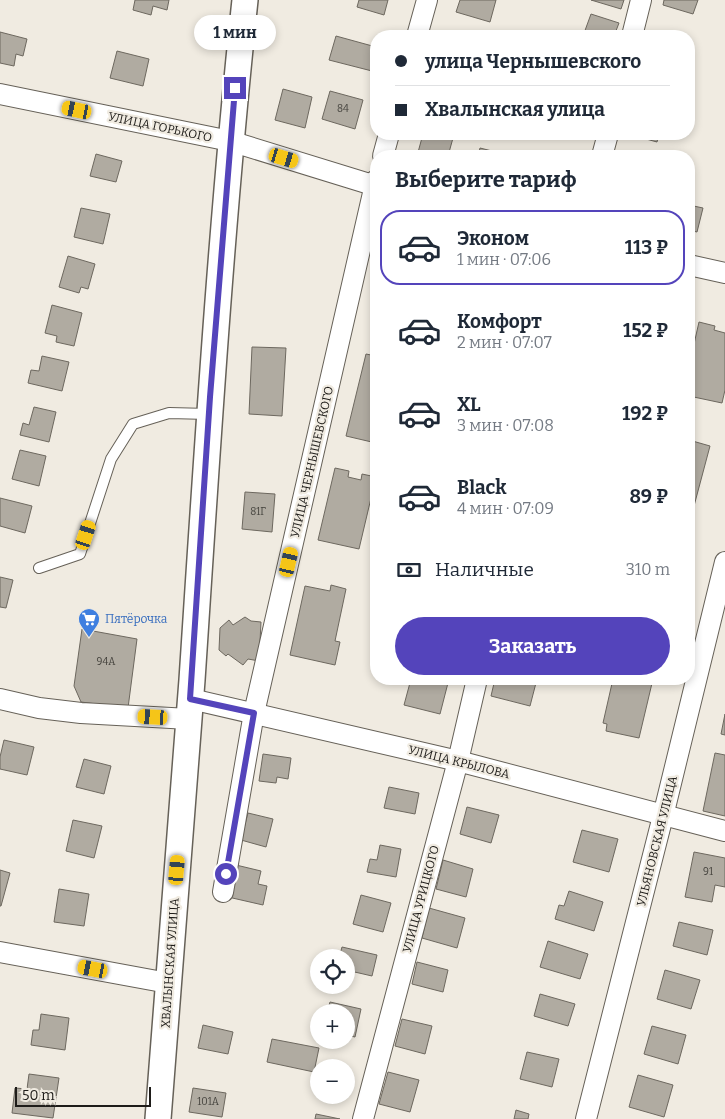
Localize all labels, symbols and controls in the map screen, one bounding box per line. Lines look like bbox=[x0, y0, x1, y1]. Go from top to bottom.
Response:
callout: 1 мин bbox=[194, 16, 276, 51]
text: 1 мин bbox=[213, 23, 257, 42]
text: улица Чернышевского bbox=[425, 50, 641, 73]
route end bbox=[224, 77, 246, 99]
text: Хвалынская улица bbox=[425, 98, 605, 121]
car bbox=[60, 100, 93, 120]
house number: 84 bbox=[337, 103, 349, 115]
street label: УЛИЦА ГОРЬКОГО bbox=[107, 109, 213, 145]
car bbox=[267, 146, 300, 170]
text: Выберите тариф bbox=[395, 166, 576, 193]
icon: car bbox=[397, 225, 442, 270]
text: Эконом bbox=[457, 227, 529, 250]
text: 113 ₽ bbox=[625, 236, 668, 259]
text: 1 мин · 07:06 bbox=[457, 250, 551, 269]
icon: car bbox=[397, 308, 442, 353]
text: Комфорт bbox=[457, 310, 542, 333]
text: 152 ₽ bbox=[623, 319, 668, 342]
text: 2 мин · 07:07 bbox=[457, 333, 552, 352]
street label: УЛИЦА ЧЕРНЫШЕВСКОГО bbox=[288, 385, 336, 539]
icon: car bbox=[397, 391, 442, 436]
text: XL bbox=[457, 393, 481, 416]
text: 192 ₽ bbox=[622, 402, 668, 425]
text: 3 мин · 07:08 bbox=[457, 416, 554, 435]
icon: car bbox=[397, 474, 442, 519]
text: Black bbox=[457, 476, 507, 499]
text: 89 ₽ bbox=[629, 485, 668, 508]
text: 4 мин · 07:09 bbox=[457, 499, 554, 518]
house number: 81Г bbox=[250, 506, 266, 518]
car bbox=[74, 518, 97, 552]
car bbox=[278, 546, 299, 578]
icon: cash bbox=[395, 556, 423, 584]
text: Наличные bbox=[435, 558, 534, 581]
text: 310 m bbox=[626, 560, 670, 579]
supermarket icon: Пятёрочка bbox=[77, 607, 101, 638]
place label: Пятёрочка bbox=[105, 612, 168, 626]
button: Заказать bbox=[395, 617, 670, 675]
house number: 94А bbox=[97, 656, 116, 668]
car bbox=[137, 709, 168, 725]
street label: УЛИЦА КРЫЛОВА bbox=[407, 743, 512, 782]
street label: УЛЬЯНОВСКАЯ УЛИЦА bbox=[634, 774, 680, 908]
street label: УЛИЦА УРИЦКОГО bbox=[400, 844, 442, 954]
car bbox=[168, 854, 185, 886]
route start bbox=[215, 863, 237, 885]
house number: 91 bbox=[703, 866, 713, 878]
street label: ХВАЛЫНСКАЯ УЛИЦА bbox=[158, 897, 182, 1029]
map controls bbox=[310, 949, 355, 1104]
button: locate bbox=[310, 949, 355, 994]
car bbox=[76, 959, 109, 979]
button: + bbox=[310, 1004, 355, 1049]
button: − bbox=[310, 1059, 355, 1104]
scale bar bbox=[15, 1084, 151, 1107]
text: 50 m bbox=[22, 1087, 55, 1104]
house number: 101А bbox=[197, 1096, 220, 1108]

